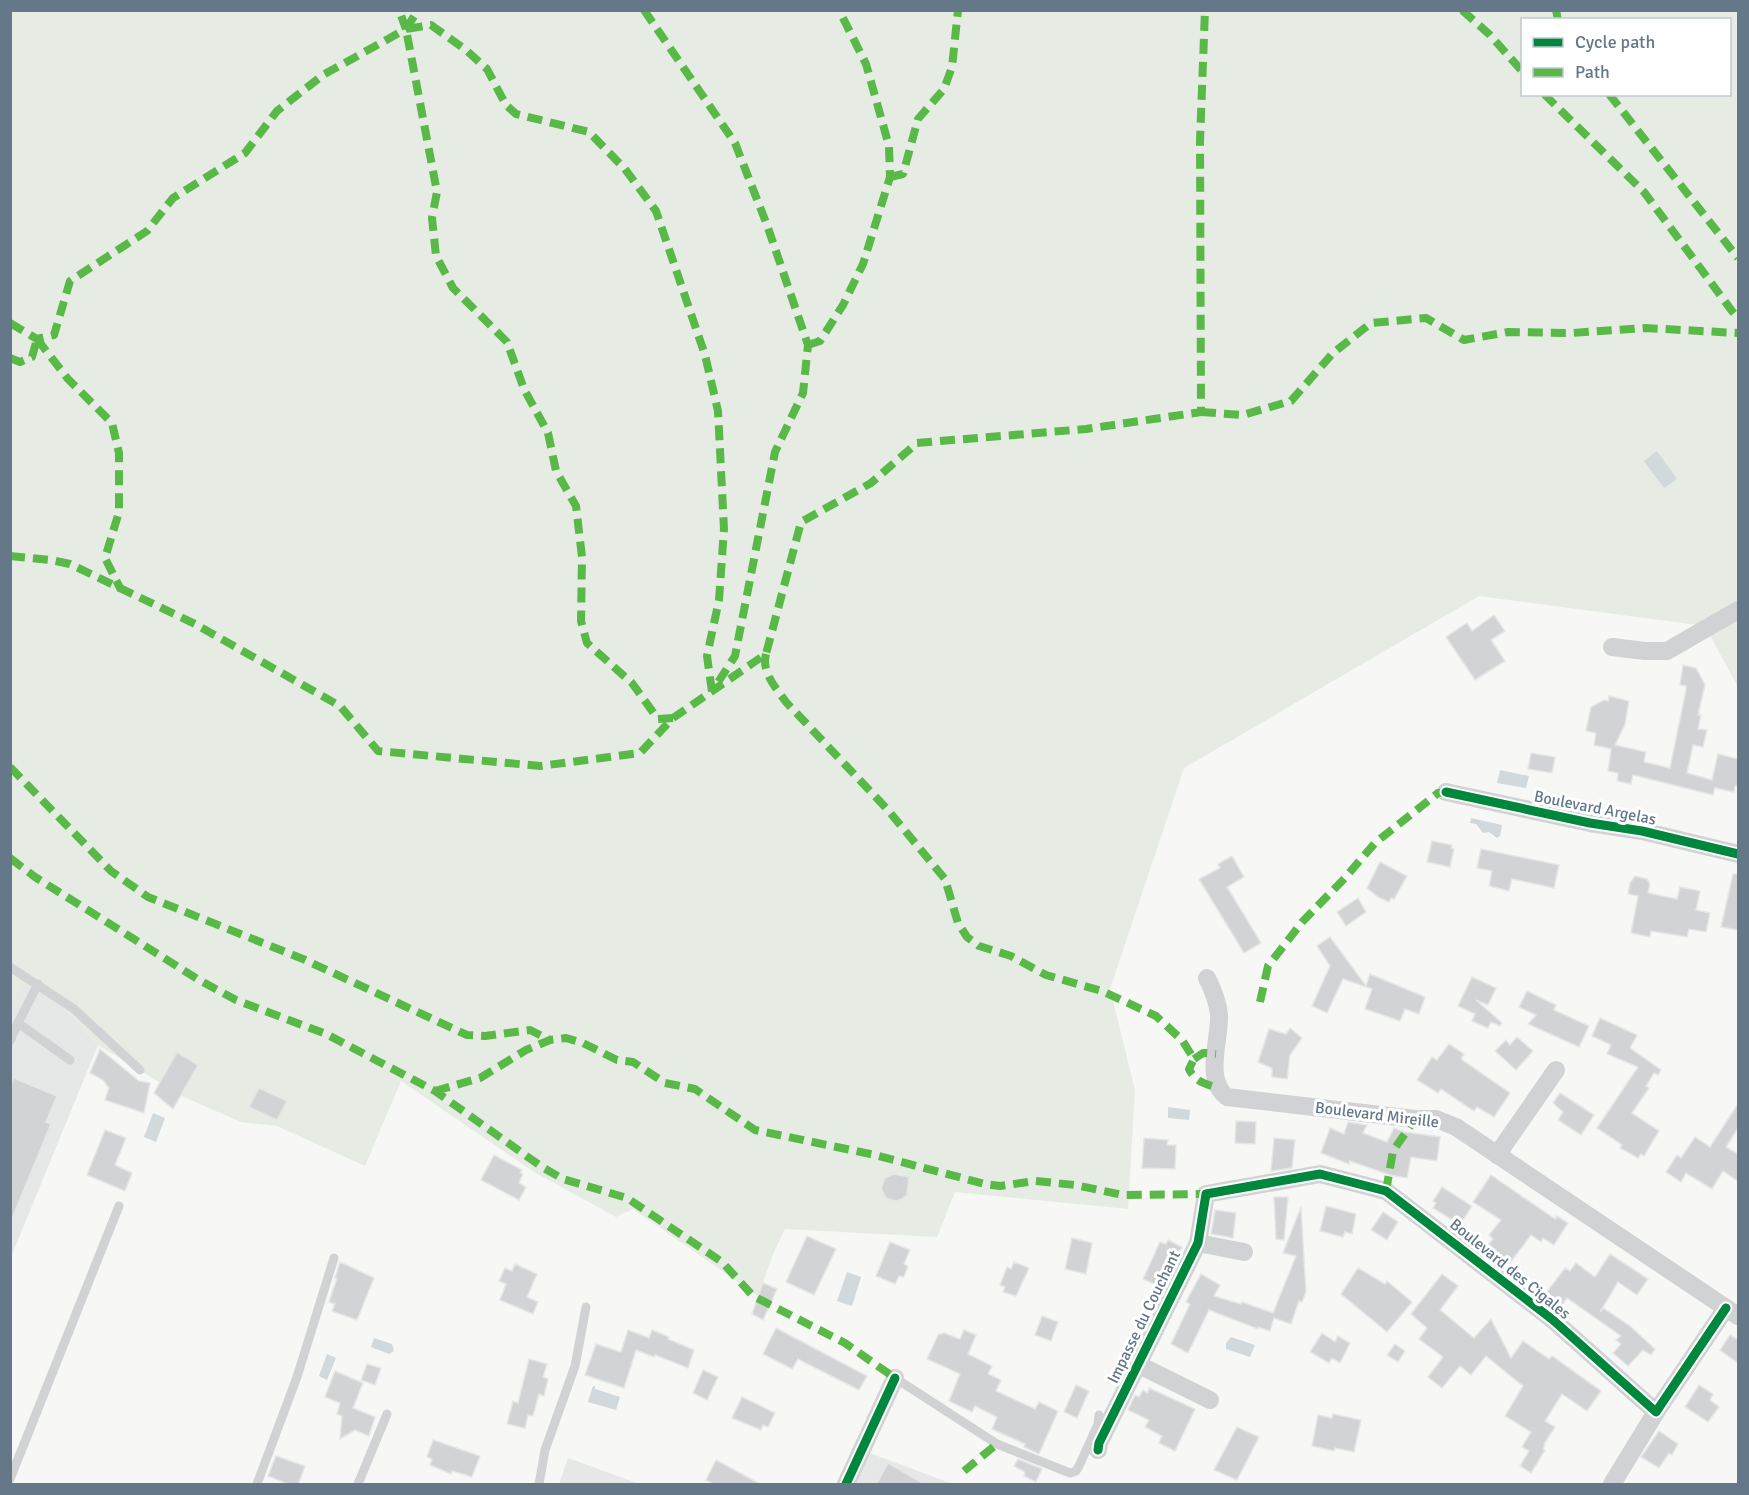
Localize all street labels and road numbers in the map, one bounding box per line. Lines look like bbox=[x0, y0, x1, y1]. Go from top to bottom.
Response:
street label: Boulevard Argelas bbox=[1532, 786, 1658, 830]
street label: Boulevard Mireille bbox=[1314, 1097, 1440, 1133]
street label: Boulevard des Cigales bbox=[1446, 1214, 1574, 1324]
street label: Impasse du Couchant bbox=[1103, 1247, 1185, 1387]

